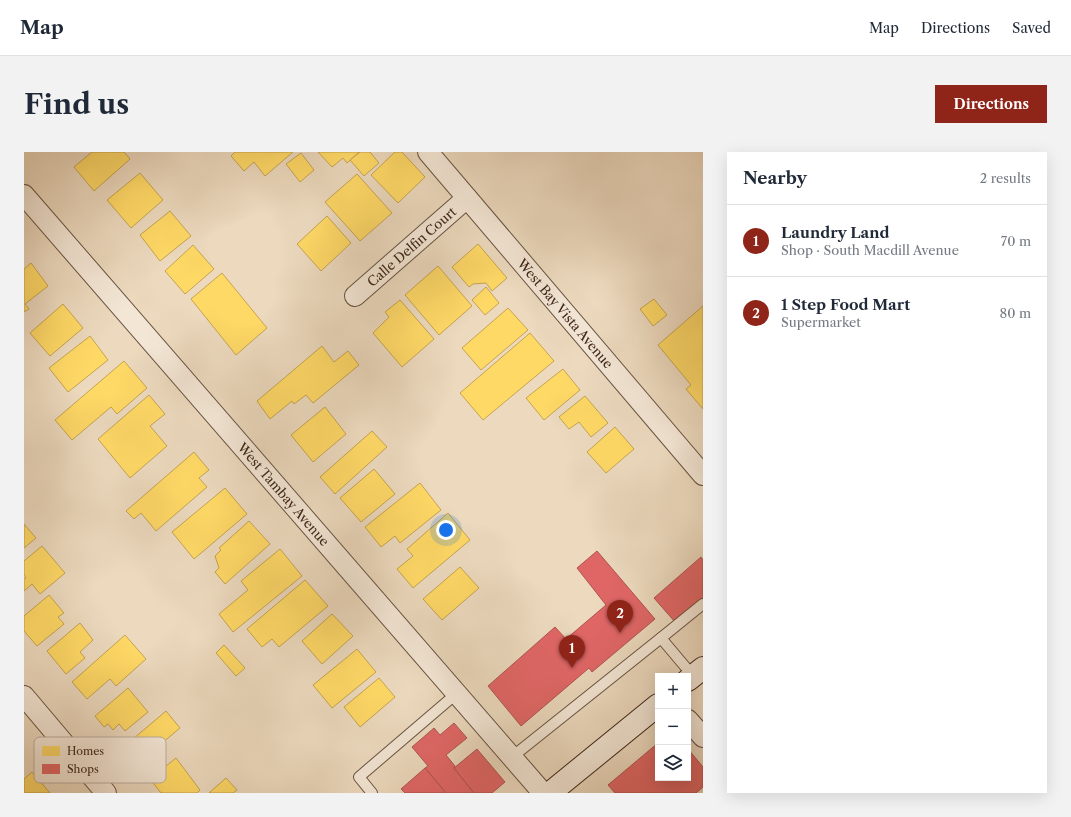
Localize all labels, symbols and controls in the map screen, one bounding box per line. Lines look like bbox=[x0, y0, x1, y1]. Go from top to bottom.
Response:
text: Map bbox=[20, 16, 64, 39]
text: Map bbox=[869, 19, 899, 37]
text: Directions bbox=[921, 19, 990, 37]
text: Saved bbox=[1012, 19, 1051, 37]
button: Directions bbox=[935, 85, 1047, 123]
text: Find us bbox=[24, 87, 129, 121]
text: Nearby bbox=[743, 168, 807, 188]
text: 2 results bbox=[980, 170, 1031, 186]
street label: Calle Delfin Court bbox=[364, 203, 460, 290]
text: Laundry Land bbox=[781, 223, 889, 242]
text: 1 bbox=[753, 233, 759, 249]
text: 70 m bbox=[1001, 233, 1031, 249]
text: Shop · South Macdill Avenue bbox=[781, 242, 959, 258]
street label: West Bay Vista Avenue bbox=[514, 255, 617, 372]
text: 1 Step Food Mart bbox=[781, 295, 910, 314]
text: 2 bbox=[752, 305, 760, 321]
text: 80 m bbox=[999, 305, 1031, 321]
text: Supermarket bbox=[781, 314, 861, 330]
street label: West Tambay Avenue bbox=[234, 438, 333, 549]
your location bbox=[436, 520, 456, 540]
pin: 2 bbox=[607, 600, 633, 633]
pin: 1 bbox=[559, 635, 585, 668]
map controls bbox=[655, 673, 691, 781]
button: + bbox=[655, 673, 691, 709]
button: − bbox=[655, 709, 691, 745]
legend bbox=[34, 737, 166, 783]
text: Homes bbox=[67, 744, 104, 758]
button: layers bbox=[655, 745, 691, 781]
text: Shops bbox=[67, 762, 99, 776]

